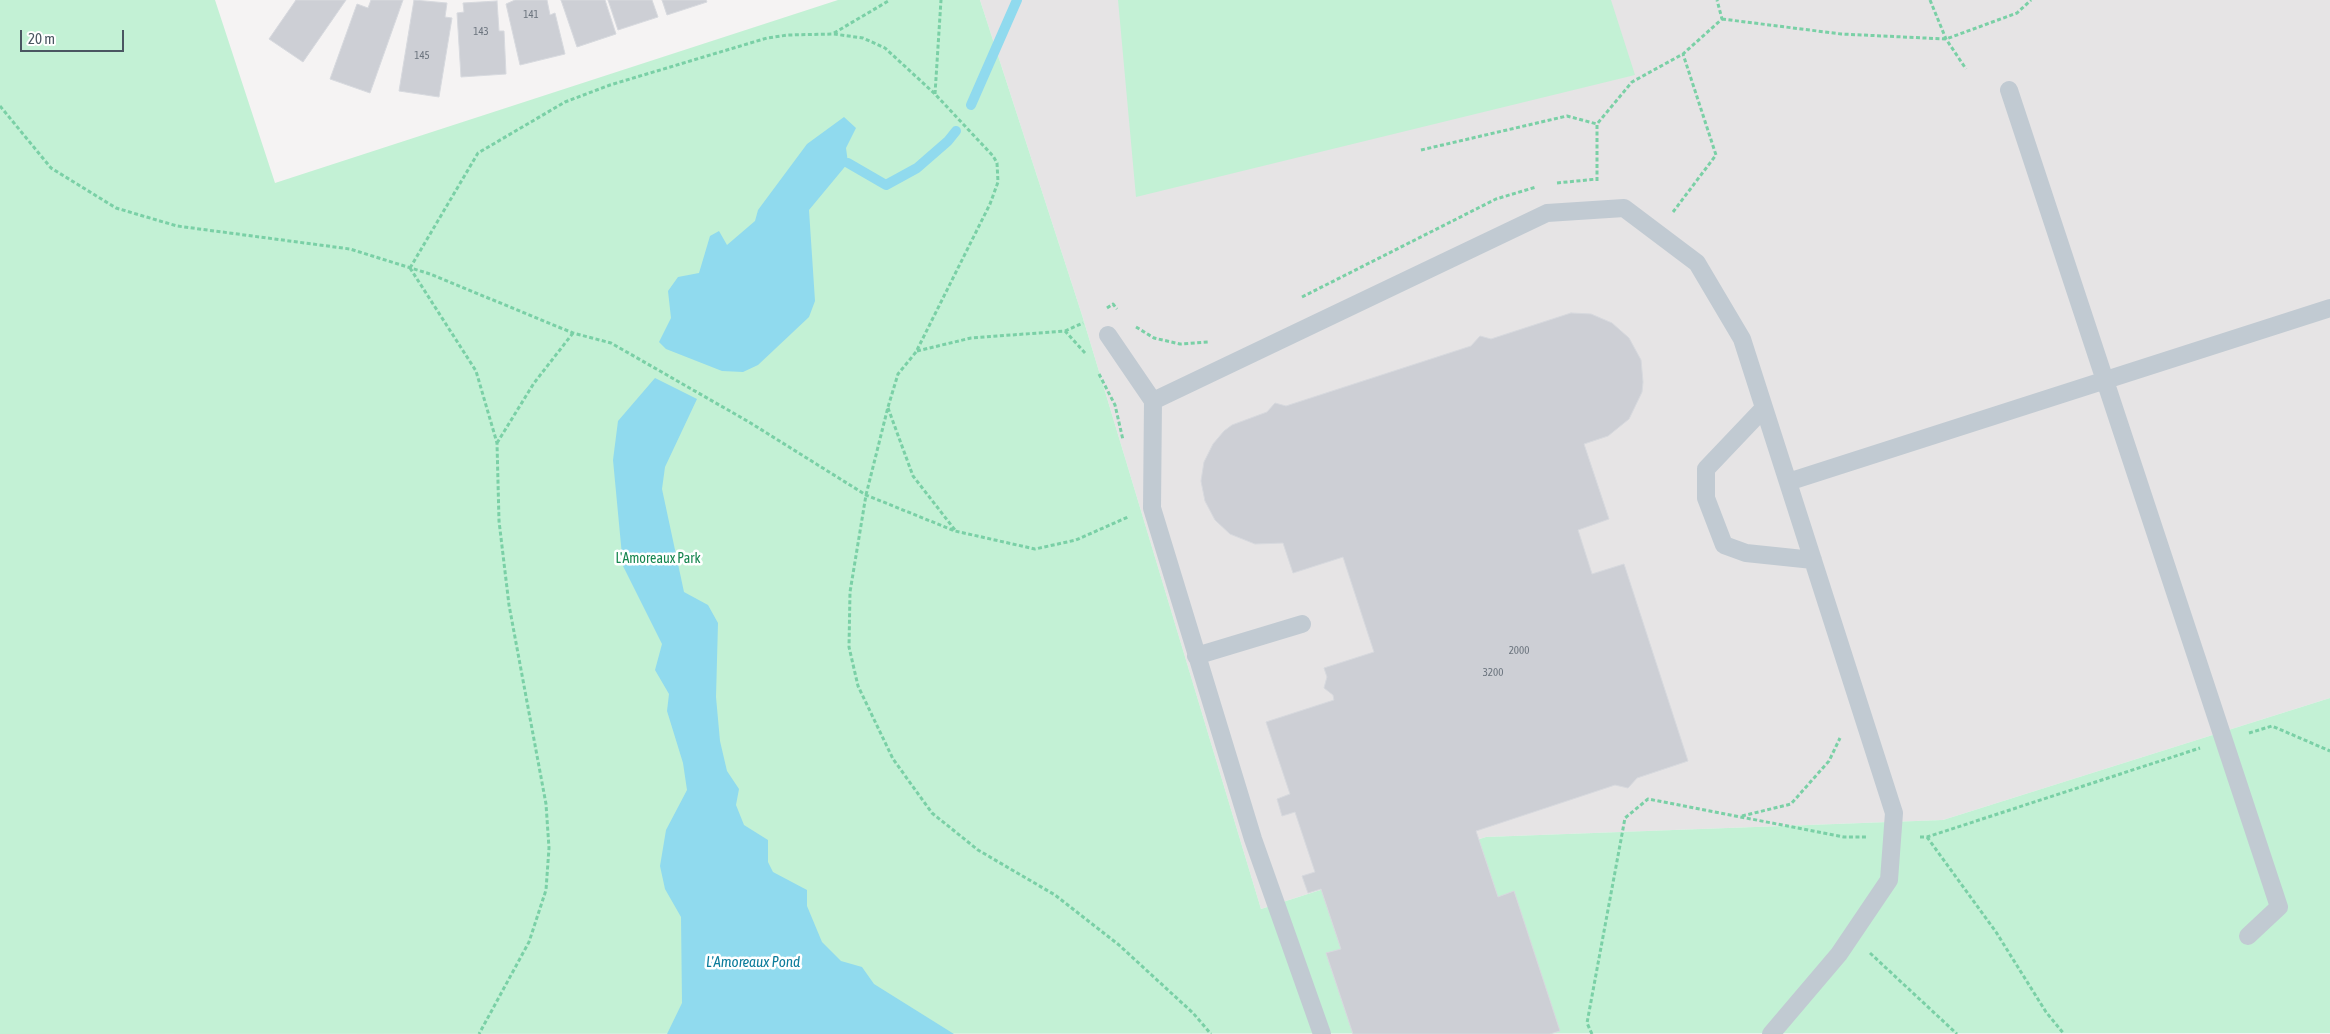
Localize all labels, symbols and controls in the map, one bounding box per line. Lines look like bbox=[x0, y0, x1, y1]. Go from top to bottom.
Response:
house number: 141 bbox=[523, 8, 539, 22]
scale bar bbox=[22, 20, 126, 52]
house number: 143 bbox=[473, 25, 489, 39]
text: 20 m bbox=[28, 30, 55, 47]
house number: 145 bbox=[414, 49, 430, 63]
park label: L'Amoreaux Park bbox=[615, 551, 701, 567]
house number: 2000 bbox=[1509, 644, 1529, 658]
house number: 3200 bbox=[1483, 666, 1503, 680]
water label: L'Amoreaux Pond bbox=[706, 953, 800, 971]

